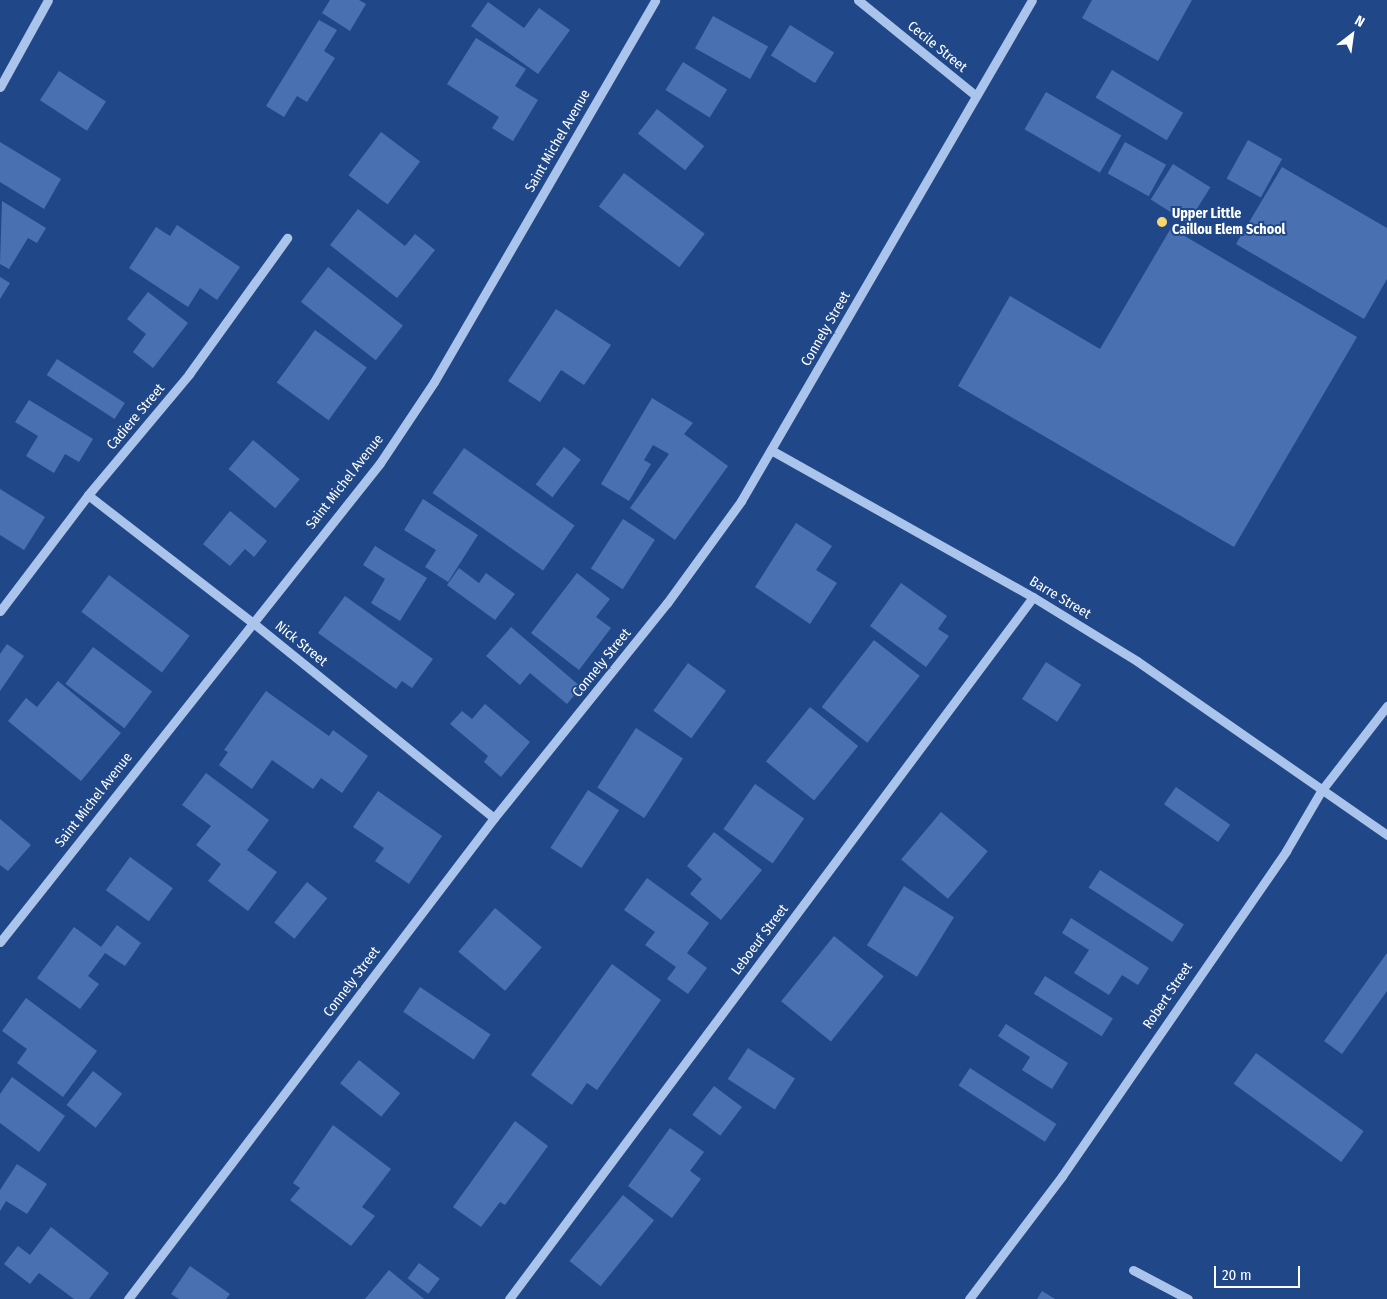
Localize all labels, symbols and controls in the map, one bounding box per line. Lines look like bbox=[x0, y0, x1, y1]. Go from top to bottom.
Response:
north arrow bbox=[1327, 10, 1377, 60]
text: N bbox=[1352, 12, 1368, 31]
street label: Cecile Street bbox=[904, 18, 970, 76]
street label: Saint Michel Avenue bbox=[522, 87, 594, 195]
place label: Upper Little Caillou Elem School bbox=[1172, 206, 1285, 238]
marker: Upper Little Caillou Elem School bbox=[1156, 216, 1168, 228]
street label: Connely Street bbox=[798, 289, 854, 369]
street label: Cadiere Street bbox=[104, 381, 168, 453]
street label: Saint Michel Avenue bbox=[303, 431, 387, 533]
street label: Barre Street bbox=[1026, 573, 1094, 623]
street label: Nick Street bbox=[272, 618, 330, 670]
street label: Connely Street bbox=[569, 625, 635, 701]
street label: Saint Michel Avenue bbox=[52, 749, 136, 851]
street label: Leboeuf Street bbox=[728, 901, 792, 979]
street label: Connely Street bbox=[320, 944, 384, 1020]
street label: Robert Street bbox=[1140, 960, 1196, 1032]
scale bar bbox=[1217, 1256, 1303, 1288]
text: 20 m bbox=[1222, 1266, 1252, 1284]

